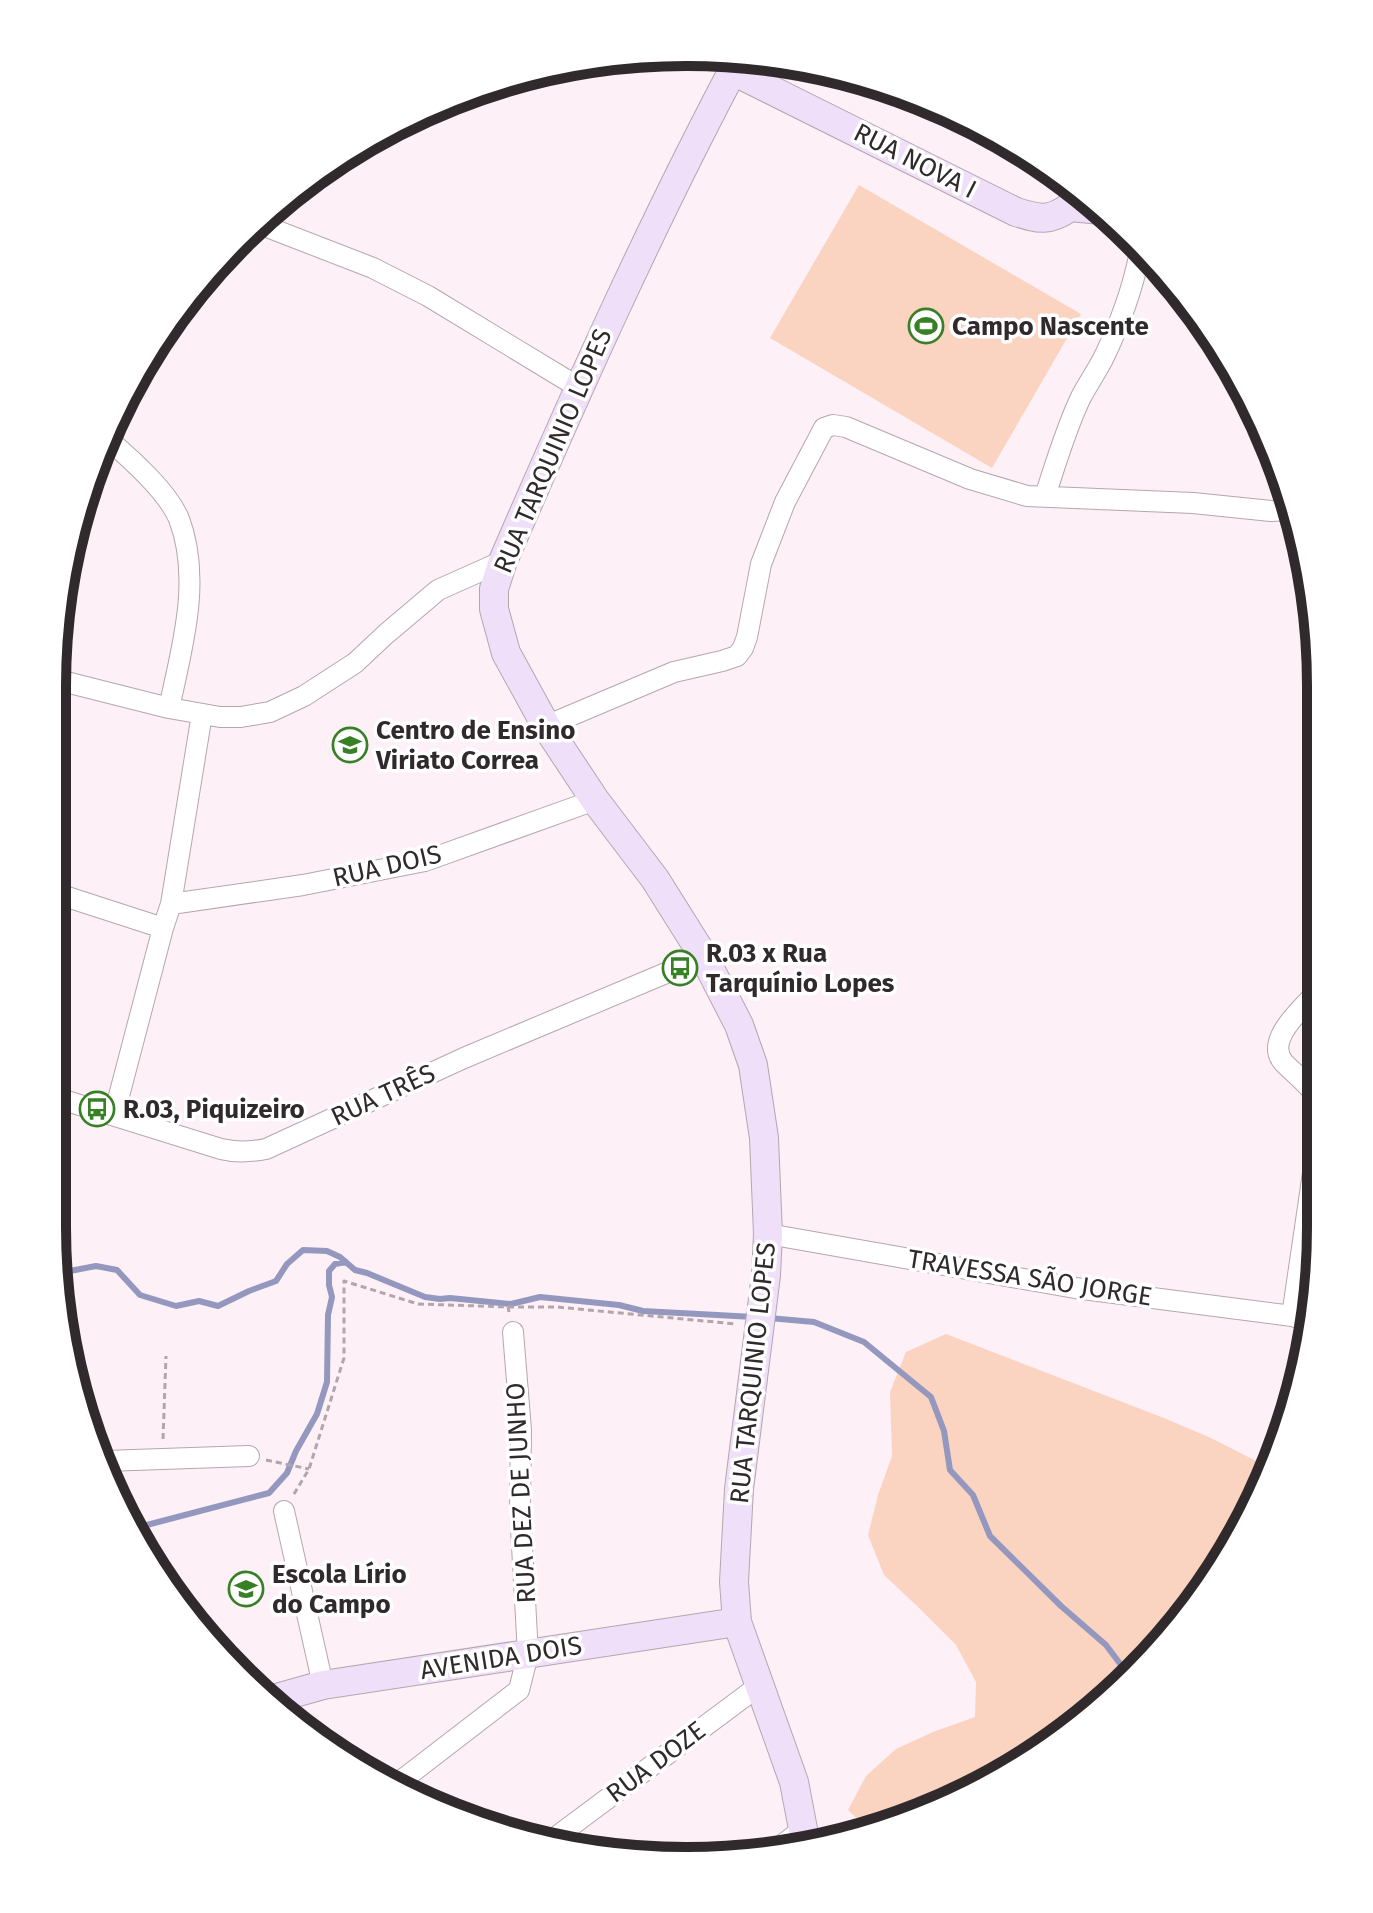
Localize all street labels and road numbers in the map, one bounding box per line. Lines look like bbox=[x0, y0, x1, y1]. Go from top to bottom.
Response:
street label: RUA NOVA I bbox=[849, 117, 981, 205]
street label: RUA TARQUINIO LOPES bbox=[487, 324, 619, 578]
street label: RUA DOIS bbox=[329, 838, 445, 894]
street label: RUA TRÊS bbox=[326, 1057, 440, 1133]
street label: RUA TARQUINIO LOPES bbox=[724, 1241, 782, 1505]
street label: TRAVESSA SÃO JORGE bbox=[906, 1243, 1154, 1313]
street label: RUA DEZ DE JUNHO bbox=[500, 1382, 542, 1604]
street label: AVENIDA DOIS bbox=[418, 1630, 584, 1686]
street label: RUA DOZE bbox=[600, 1715, 712, 1809]

